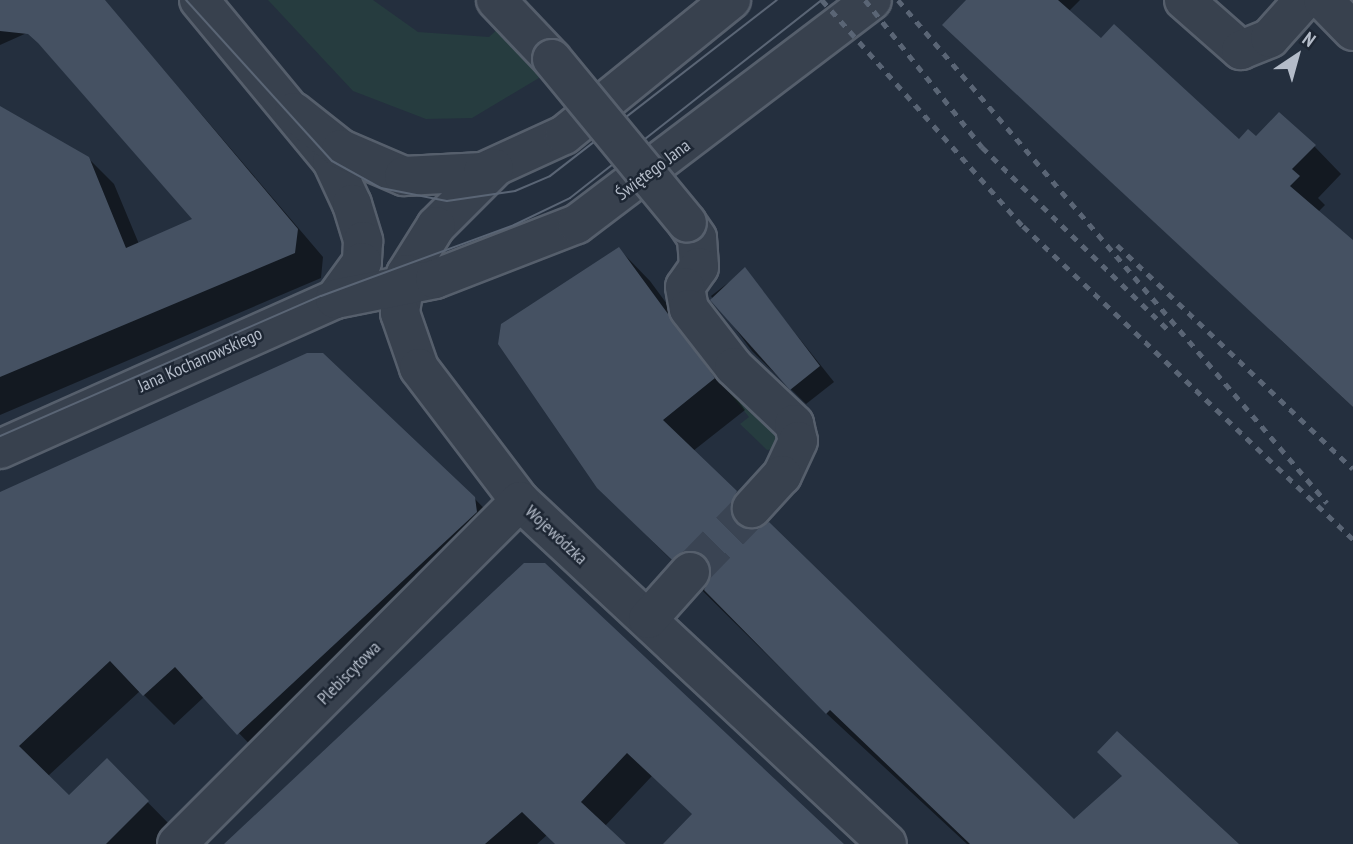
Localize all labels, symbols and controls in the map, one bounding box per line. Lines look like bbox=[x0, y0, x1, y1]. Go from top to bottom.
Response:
north arrow bbox=[1262, 21, 1332, 91]
text: N bbox=[1298, 26, 1321, 52]
street label: Świętego Jana bbox=[611, 135, 695, 205]
street label: Jana Kochanowskiego bbox=[134, 323, 266, 397]
street label: Wojewódzka bbox=[520, 501, 592, 569]
street label: Plebiscytowa bbox=[313, 637, 385, 709]

